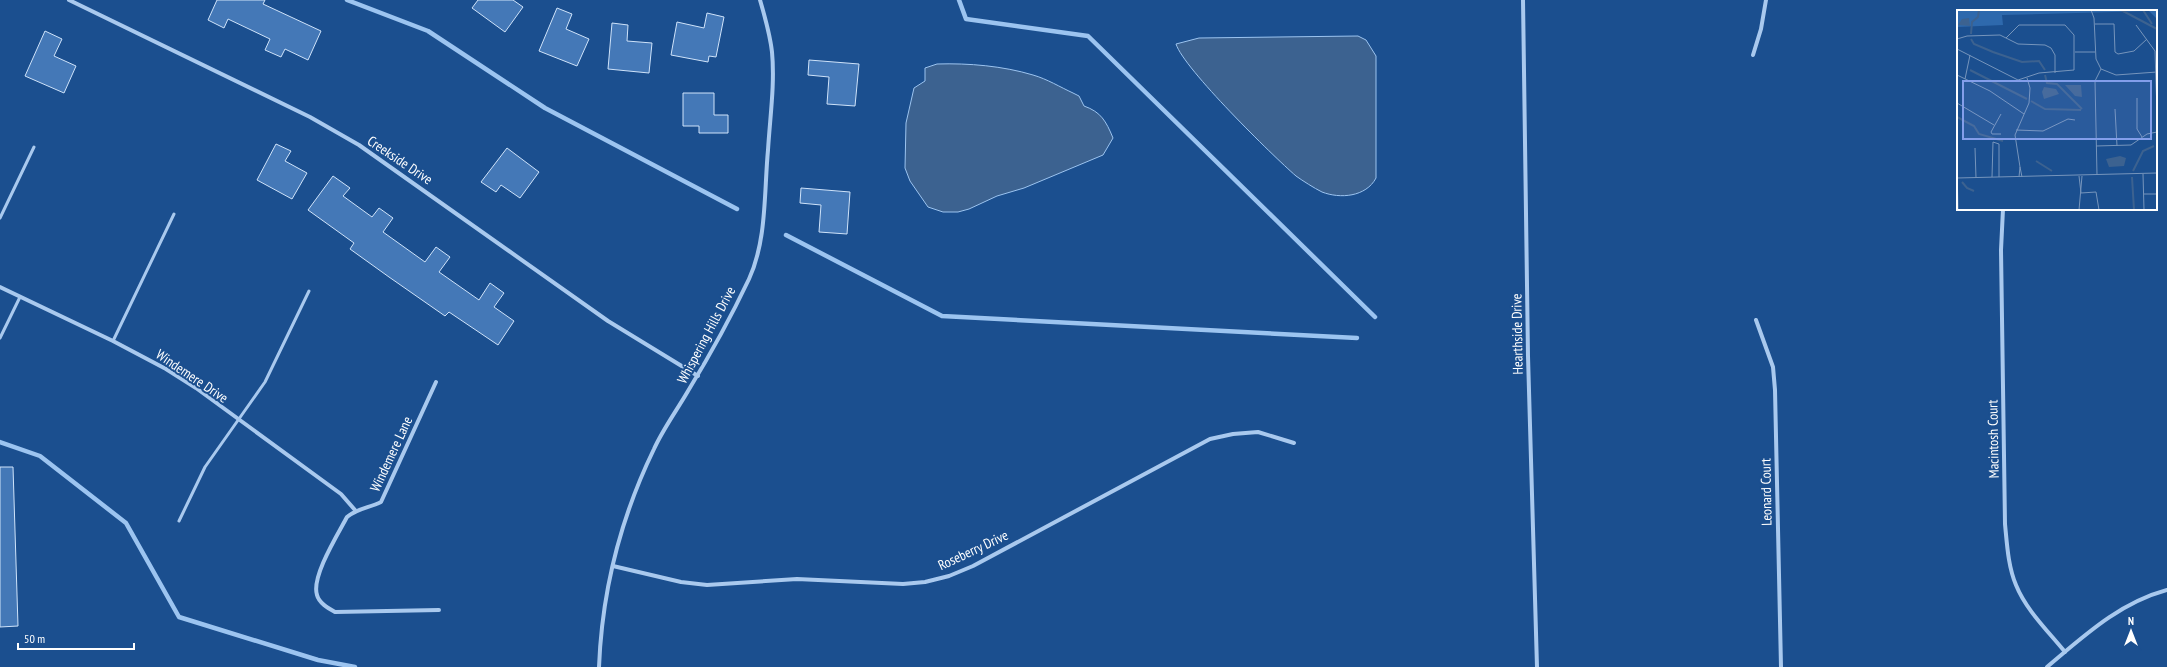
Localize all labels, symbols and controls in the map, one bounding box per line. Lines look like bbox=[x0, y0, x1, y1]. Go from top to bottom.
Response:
inset map bbox=[1957, 10, 2157, 210]
street label: Creekside Drive bbox=[364, 132, 436, 189]
street label: Whispering Hills Drive bbox=[673, 283, 739, 387]
street label: Hearthside Drive bbox=[1507, 293, 1527, 375]
street label: Windemere Drive bbox=[152, 345, 232, 407]
street label: Macintosh Court bbox=[1983, 399, 2003, 478]
street label: Windemere Lane bbox=[366, 413, 416, 495]
street label: Leonard Court bbox=[1756, 458, 1776, 526]
street label: Roseberry Drive bbox=[935, 526, 1011, 574]
north arrow bbox=[2111, 611, 2151, 651]
text: N bbox=[2128, 614, 2134, 628]
scale bar bbox=[18, 625, 134, 651]
text: 50 m bbox=[24, 631, 45, 646]

